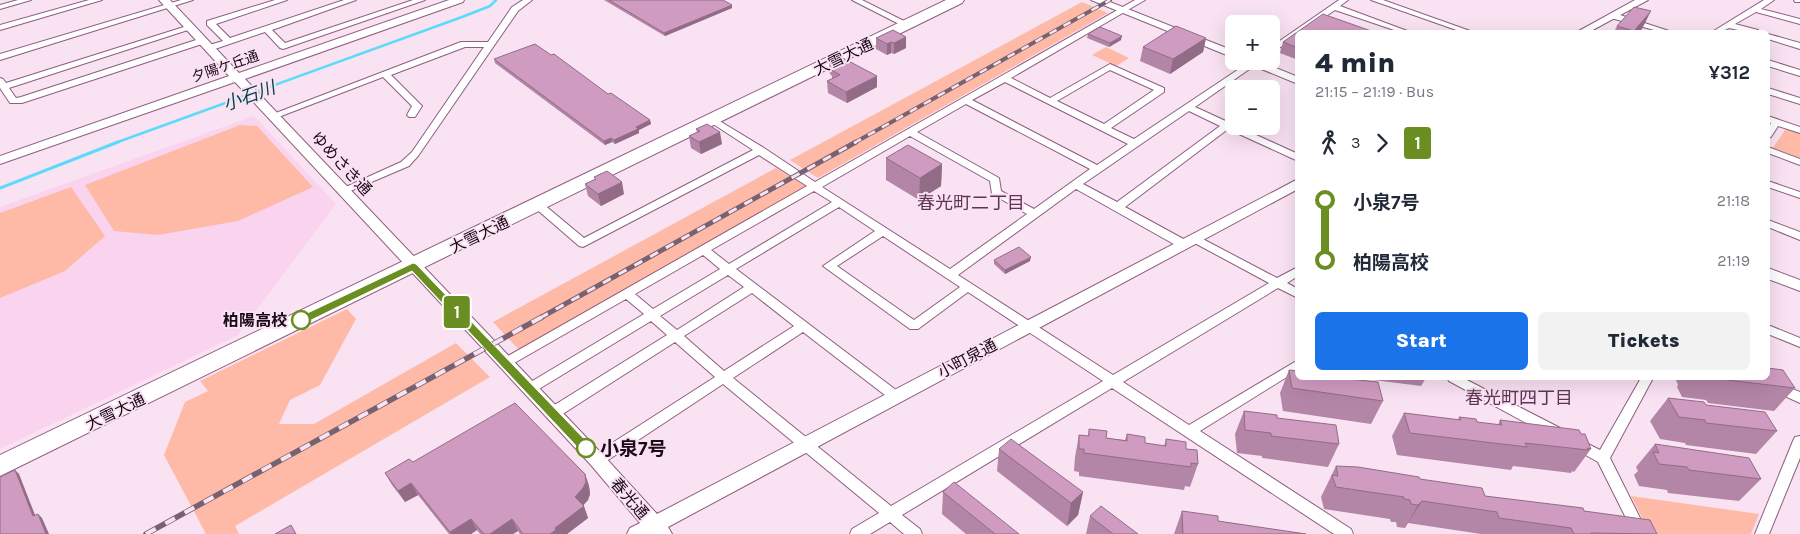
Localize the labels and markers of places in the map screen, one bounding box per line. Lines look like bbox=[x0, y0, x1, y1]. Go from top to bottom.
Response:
marker: 柏陽高校 bbox=[291, 310, 311, 330]
place label: 柏陽高校 bbox=[223, 311, 287, 330]
marker: 小泉7号 bbox=[576, 438, 596, 458]
place label: 小泉7号 bbox=[600, 438, 666, 460]

